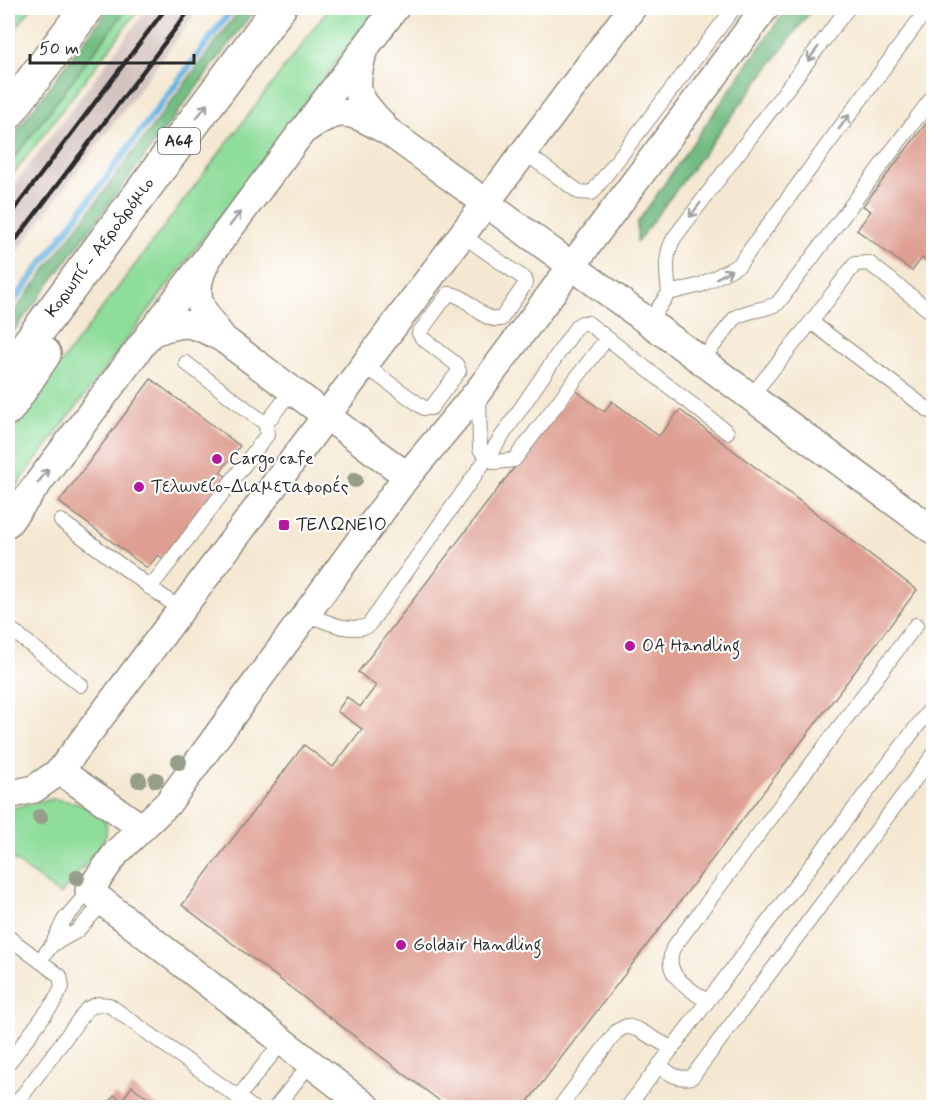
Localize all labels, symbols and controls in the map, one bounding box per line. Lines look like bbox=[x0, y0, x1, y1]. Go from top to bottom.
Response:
scale bar bbox=[30, 27, 194, 65]
text: 50 m bbox=[39, 37, 79, 61]
one-way arrow bbox=[807, 46, 819, 62]
one-way arrow bbox=[196, 103, 208, 119]
one-way arrow bbox=[838, 114, 850, 130]
road number: Α64 bbox=[158, 128, 200, 154]
street label: Κορωπί - Αεροδρόμιο bbox=[40, 173, 160, 323]
one-way arrow bbox=[689, 201, 702, 217]
one-way arrow bbox=[229, 211, 242, 227]
one-way arrow bbox=[715, 268, 732, 280]
place label: Cargo cafe bbox=[229, 447, 314, 472]
marker: Cargo cafe bbox=[210, 452, 224, 466]
one-way arrow bbox=[36, 468, 49, 484]
place label: Τελωνείο-Διαμεταφορές bbox=[151, 474, 349, 499]
marker: Τελωνείο-Διαμεταφορές bbox=[132, 480, 146, 494]
place label: ΤΕΛΩΝΕΙΟ bbox=[296, 513, 387, 537]
marker: ΤΕΛΩΝΕΙΟ bbox=[277, 518, 291, 532]
place label: OA Handling bbox=[642, 634, 740, 660]
marker: OA Handling bbox=[623, 639, 637, 653]
place label: Goldair Handling bbox=[413, 933, 542, 959]
marker: Goldair Handling bbox=[394, 938, 408, 952]

